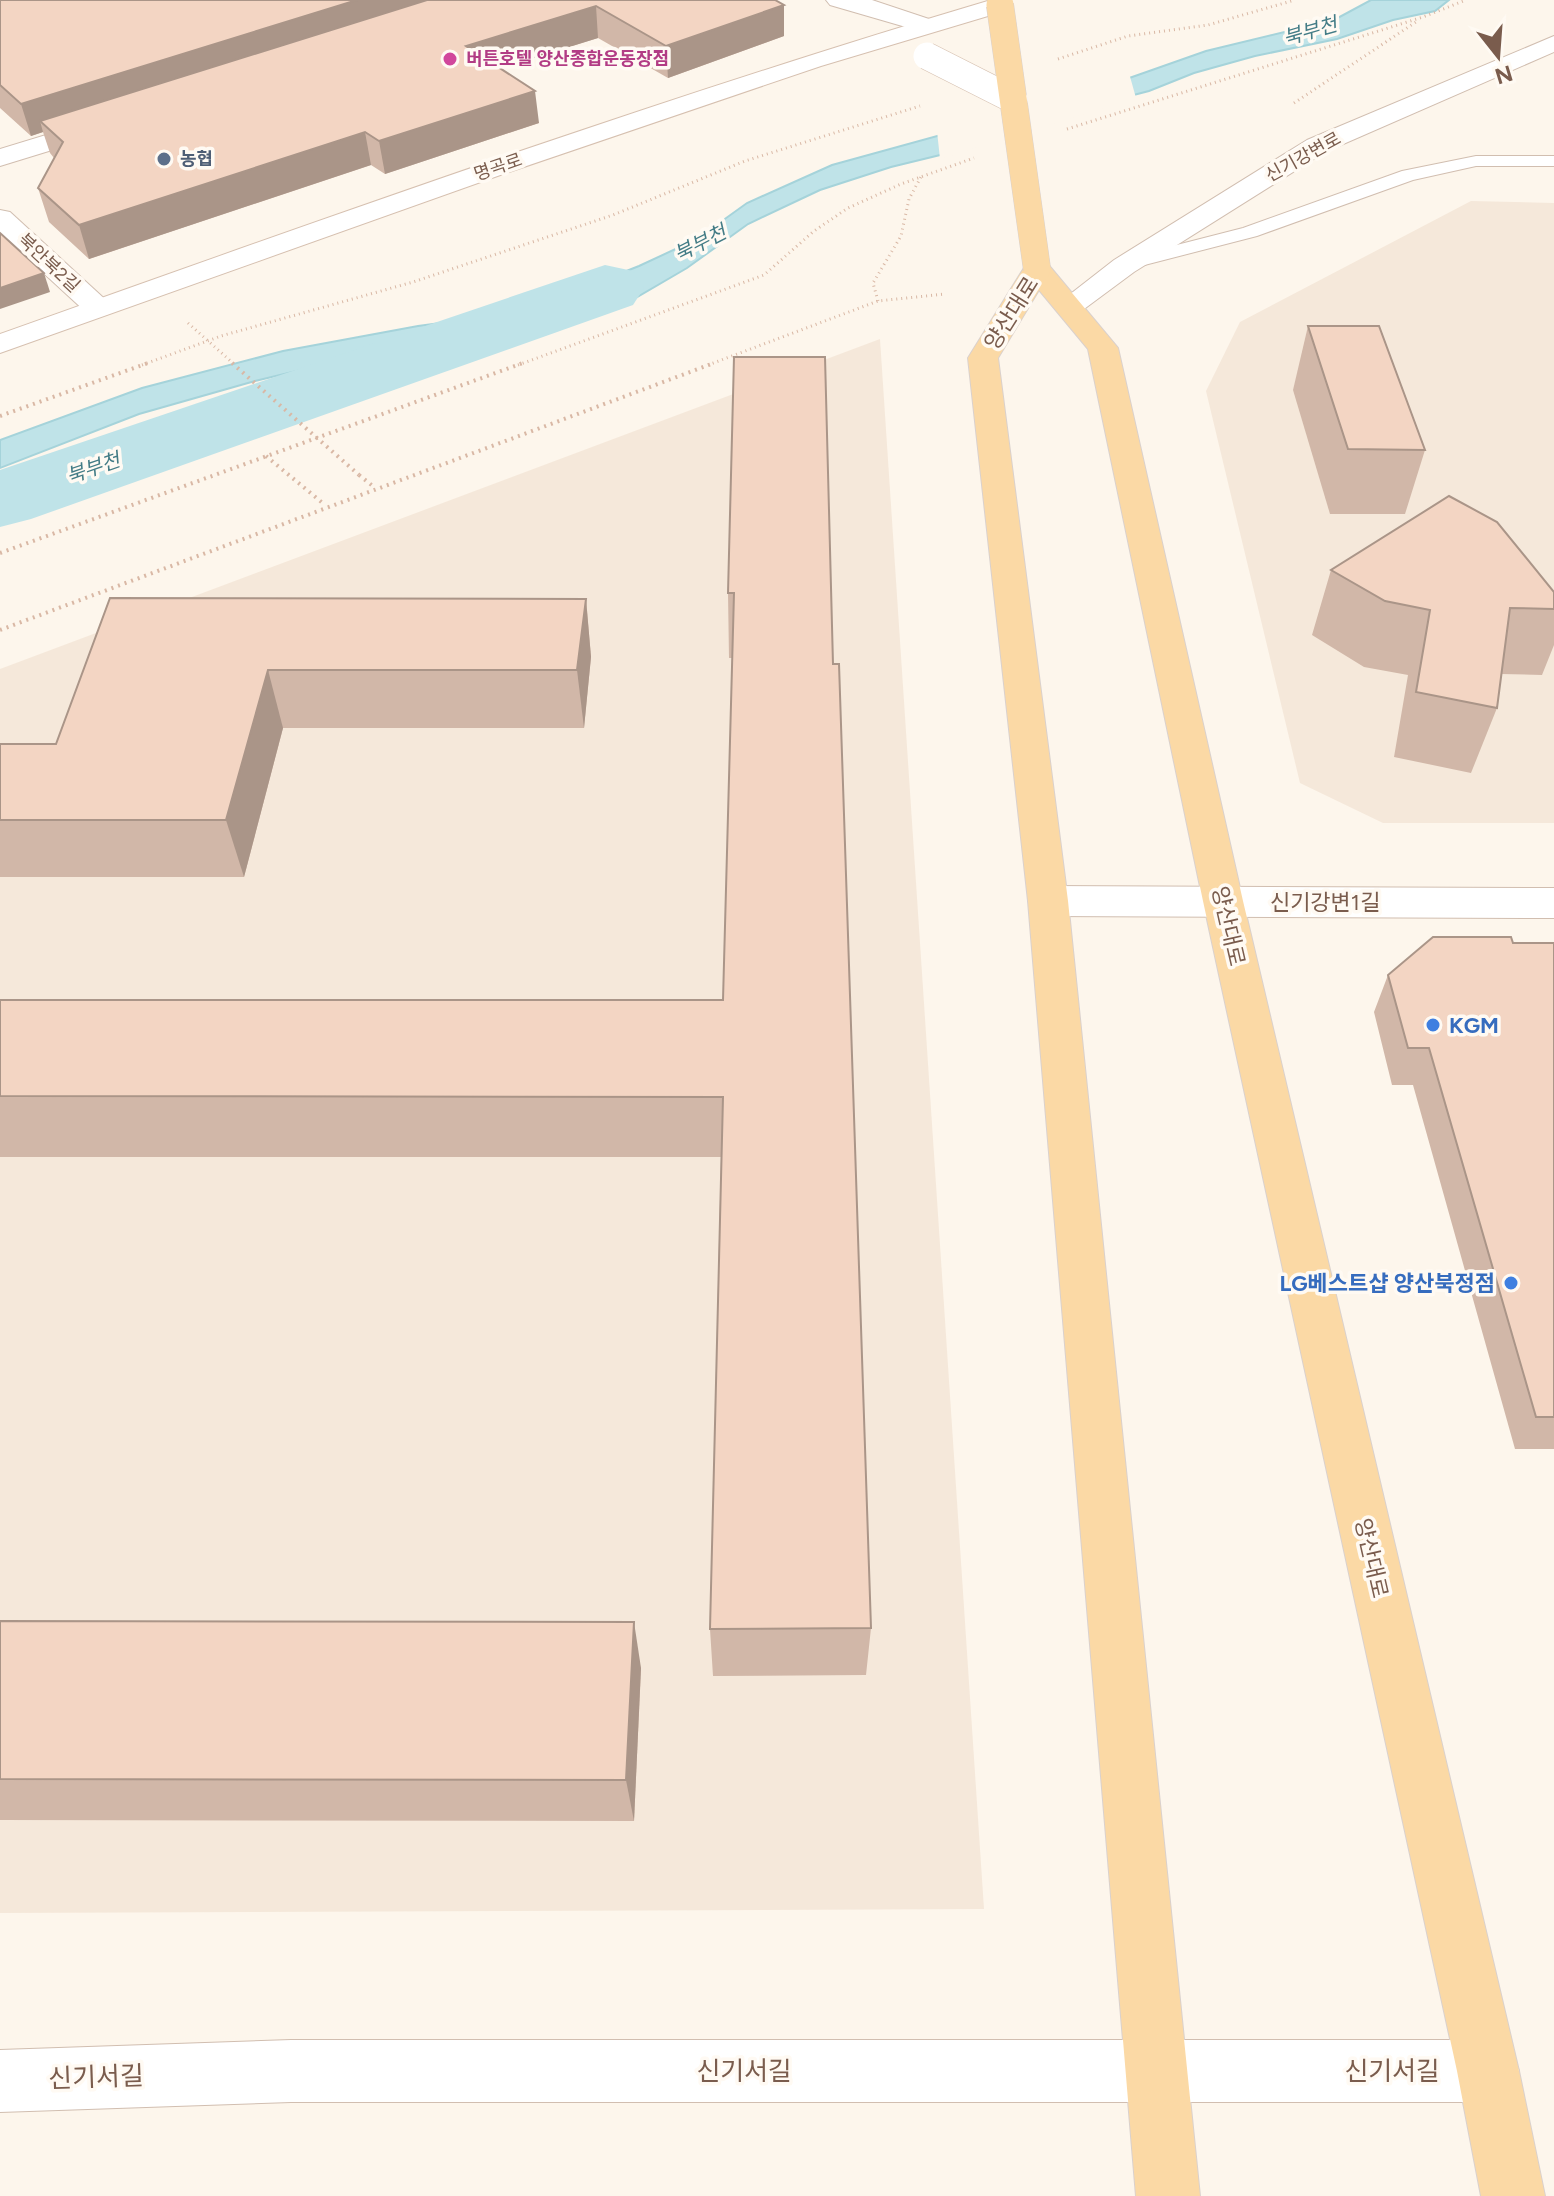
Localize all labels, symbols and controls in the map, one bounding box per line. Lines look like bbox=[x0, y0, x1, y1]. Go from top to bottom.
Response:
water label: 북부천 bbox=[1280, 11, 1342, 50]
north arrow bbox=[1458, 16, 1538, 96]
place label: 버튼호텔 양산종합운동장점 bbox=[466, 48, 669, 70]
marker: 버튼호텔 양산종합운동장점 bbox=[441, 50, 459, 68]
text: N bbox=[1492, 59, 1516, 90]
street label: 신기강변로 bbox=[1261, 127, 1345, 187]
place label: 농협 bbox=[180, 148, 213, 170]
street label: 명곡로 bbox=[471, 149, 525, 185]
marker: 농협 bbox=[155, 150, 173, 168]
water label: 북부천 bbox=[670, 219, 732, 266]
street label: 북안북2길 bbox=[14, 229, 84, 297]
street label: 양산대로 bbox=[979, 272, 1044, 355]
water label: 북부천 bbox=[63, 447, 125, 488]
street label: 양산대로 bbox=[1206, 884, 1251, 969]
street label: 신기강변1길 bbox=[1270, 889, 1380, 916]
place label: KGM bbox=[1449, 1012, 1499, 1039]
marker: KGM bbox=[1424, 1016, 1442, 1034]
place label: LG베스트샵 양산북정점 bbox=[1279, 1270, 1495, 1297]
marker: LG베스트샵 양산북정점 bbox=[1502, 1274, 1520, 1292]
street label: 양산대로 bbox=[1349, 1516, 1394, 1601]
street label: 신기서길 bbox=[696, 2055, 792, 2087]
street label: 신기서길 bbox=[1344, 2055, 1440, 2087]
street label: 신기서길 bbox=[48, 2059, 144, 2095]

